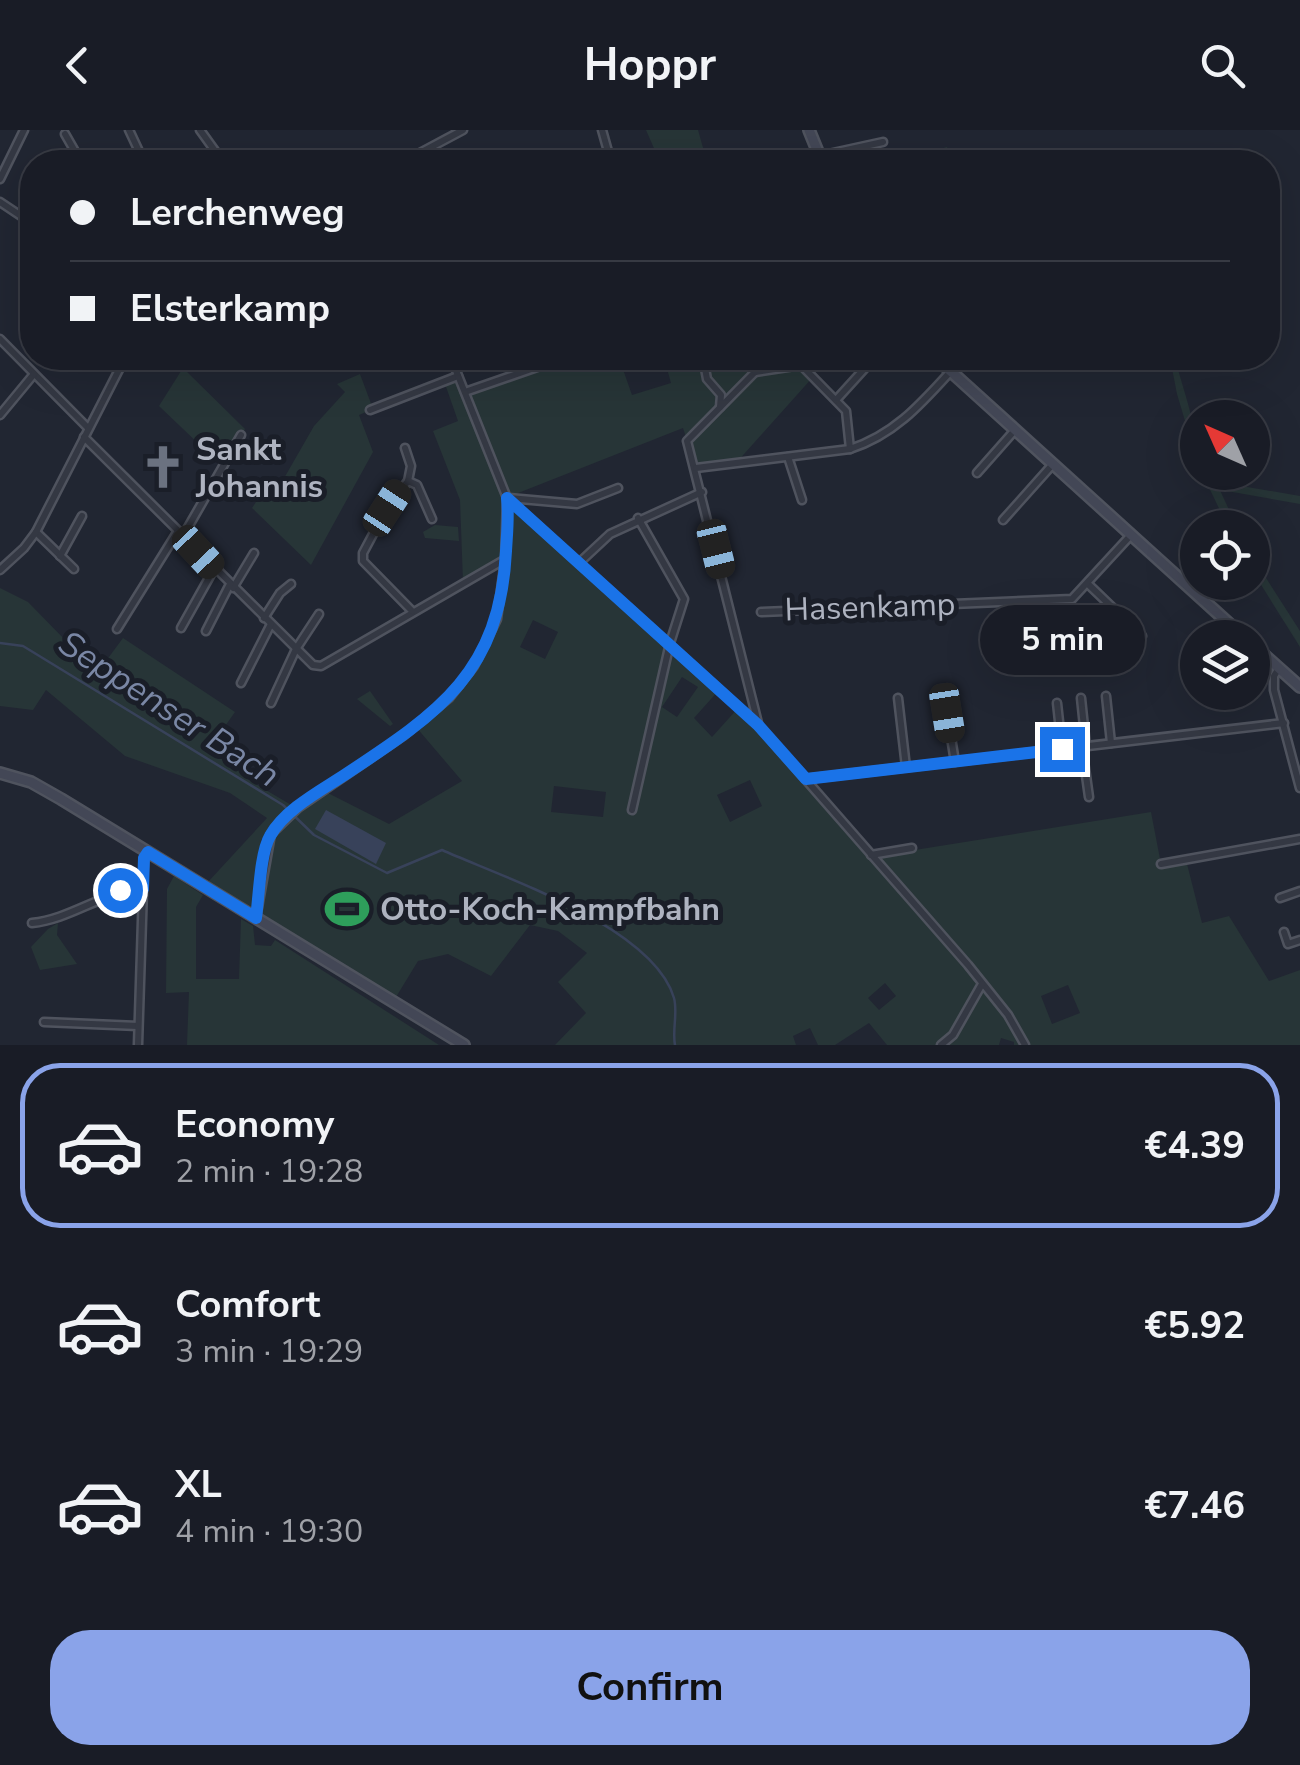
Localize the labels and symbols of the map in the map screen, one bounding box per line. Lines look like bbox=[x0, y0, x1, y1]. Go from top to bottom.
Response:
north arrow bbox=[1180, 400, 1270, 490]
place label: Sankt Johannis bbox=[195, 428, 323, 508]
church icon: Sankt Johannis bbox=[139, 443, 187, 491]
car bbox=[358, 475, 416, 541]
car bbox=[694, 516, 738, 582]
car bbox=[167, 520, 229, 584]
street label: Hasenkamp bbox=[784, 583, 956, 631]
callout: 5 min bbox=[980, 604, 1144, 674]
water label: Seppenser Bach bbox=[49, 620, 289, 798]
car bbox=[927, 681, 967, 745]
route end bbox=[1040, 727, 1085, 772]
route start bbox=[98, 868, 143, 913]
sports icon: Otto-Koch-Kampfbahn bbox=[323, 885, 371, 933]
place label: Otto-Koch-Kampfbahn bbox=[380, 888, 720, 931]

